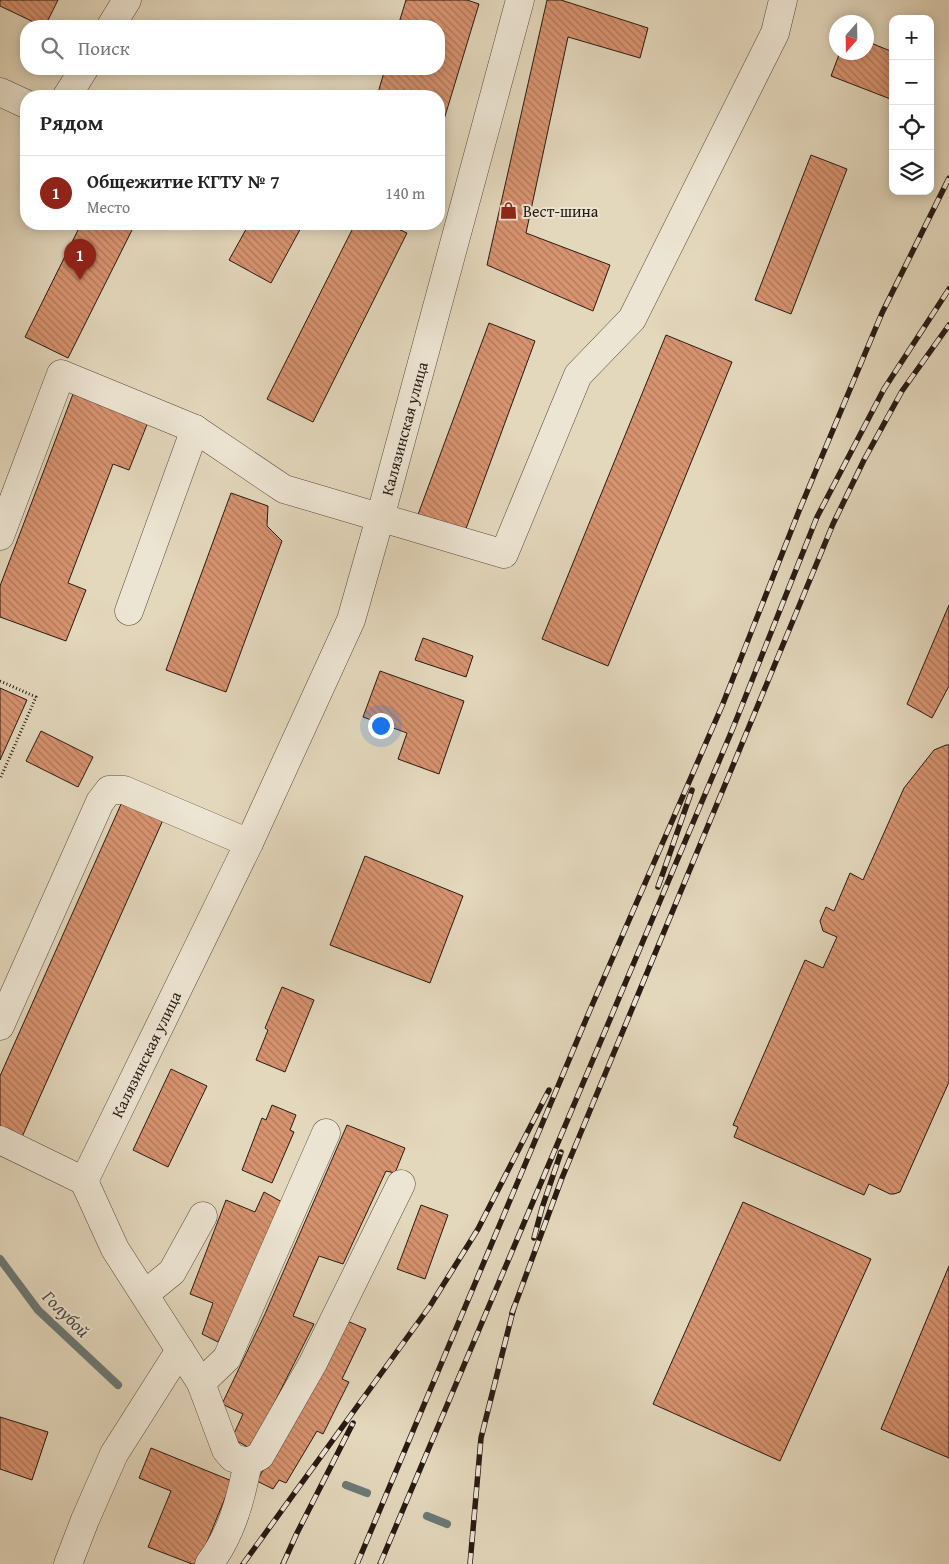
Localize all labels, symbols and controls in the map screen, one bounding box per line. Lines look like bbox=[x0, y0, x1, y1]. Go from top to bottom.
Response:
north arrow bbox=[829, 15, 874, 60]
map controls bbox=[889, 15, 934, 195]
button: + bbox=[889, 15, 934, 60]
search box bbox=[20, 20, 445, 75]
icon: search bbox=[38, 34, 66, 62]
text: Поиск bbox=[78, 34, 130, 62]
button: − bbox=[889, 60, 934, 105]
button: locate bbox=[889, 105, 934, 150]
text: Рядом bbox=[40, 107, 103, 138]
button: layers bbox=[889, 150, 934, 195]
text: Общежитие КГТУ № 7 bbox=[87, 167, 280, 195]
text: 1 bbox=[52, 181, 60, 205]
text: 140 m bbox=[385, 181, 425, 205]
text: Место bbox=[87, 195, 130, 219]
place label: Вест-шина bbox=[523, 199, 599, 223]
shop icon: Вест-шина bbox=[499, 201, 519, 221]
pin: 1 bbox=[64, 239, 96, 280]
street label: Калязинская улица bbox=[375, 358, 434, 498]
your location bbox=[368, 713, 394, 739]
street label: Калязинская улица bbox=[105, 987, 187, 1122]
water label: Голубой bbox=[36, 1283, 96, 1344]

